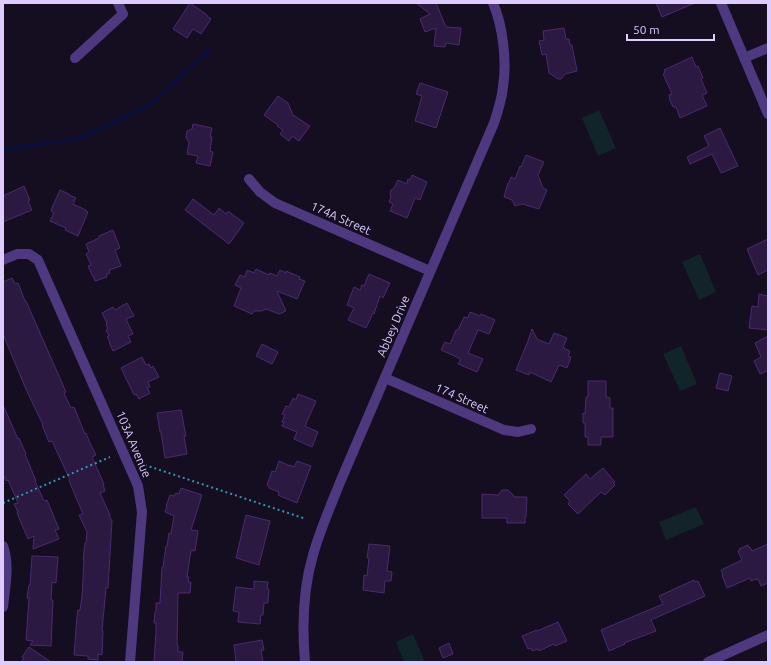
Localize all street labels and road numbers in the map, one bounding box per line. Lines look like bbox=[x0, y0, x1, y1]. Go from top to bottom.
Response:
street label: 174A Street bbox=[309, 199, 373, 237]
street label: Abbey Drive bbox=[374, 293, 412, 359]
street label: 174 Street bbox=[434, 381, 491, 416]
street label: 103A Avenue bbox=[114, 409, 154, 479]

